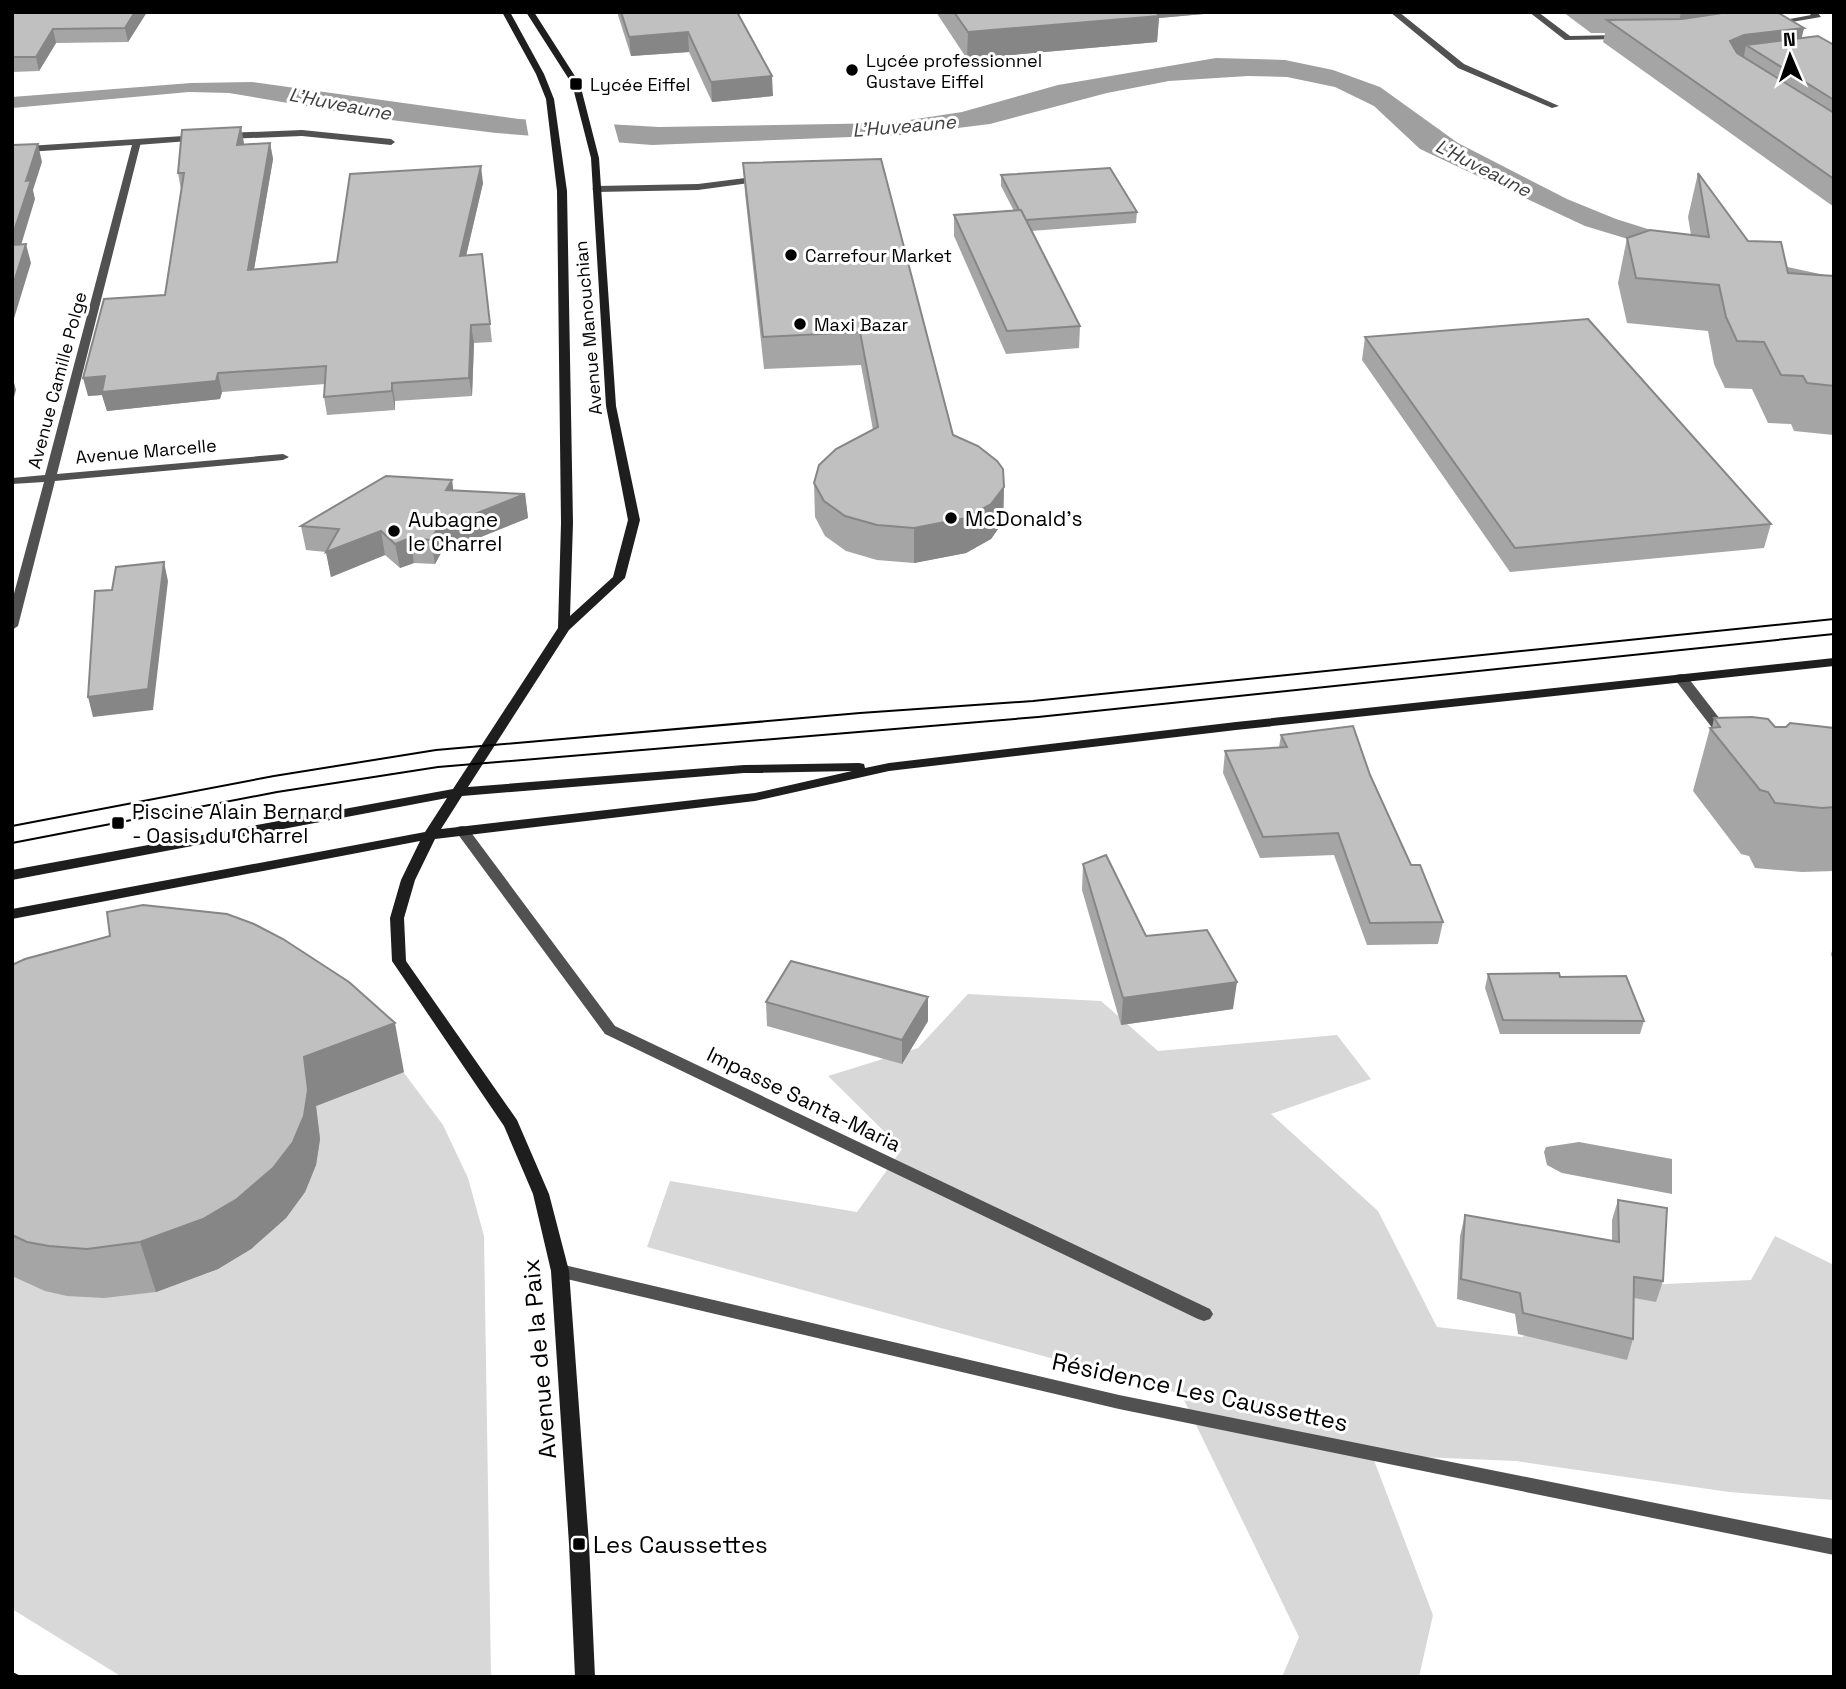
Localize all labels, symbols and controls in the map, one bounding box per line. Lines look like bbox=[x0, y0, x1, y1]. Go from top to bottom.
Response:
north arrow bbox=[1755, 21, 1825, 91]
text: N bbox=[1783, 27, 1796, 52]
place label: Lycée professionnel Gustave Eiffel bbox=[866, 49, 1042, 93]
marker: Lycée professionnel Gustave Eiffel bbox=[844, 62, 860, 78]
place label: Lycée Eiffel bbox=[590, 73, 690, 96]
marker: Lycée Eiffel bbox=[568, 76, 584, 92]
water label: L'Huveaune bbox=[287, 82, 394, 126]
water label: L'Huveaune bbox=[851, 109, 957, 143]
water label: L'Huveaune bbox=[1431, 133, 1535, 203]
street label: Avenue Manouchian bbox=[569, 240, 607, 416]
place label: Carrefour Market bbox=[805, 244, 952, 267]
marker: Carrefour Market bbox=[783, 247, 799, 263]
street label: Avenue Camille Polge bbox=[22, 289, 92, 471]
place label: Maxi Bazar bbox=[814, 313, 909, 336]
marker: Maxi Bazar bbox=[792, 316, 808, 332]
street label: Avenue Marcelle bbox=[75, 433, 217, 469]
place label: McDonald's bbox=[965, 505, 1083, 532]
place label: Aubagne le Charrel bbox=[408, 506, 502, 557]
marker: McDonald's bbox=[943, 510, 959, 526]
marker: Aubagne le Charrel bbox=[386, 523, 402, 539]
place label: Piscine Alain Bernard - Oasis du Charrel bbox=[132, 798, 343, 849]
marker: Piscine Alain Bernard - Oasis du Charrel bbox=[110, 815, 126, 831]
street label: Impasse Santa-Maria bbox=[703, 1040, 905, 1158]
street label: Avenue de la Paix bbox=[515, 1258, 563, 1460]
street label: Résidence Les Caussettes bbox=[1049, 1345, 1351, 1439]
place label: Les Caussettes bbox=[593, 1529, 768, 1560]
marker: Les Caussettes bbox=[571, 1536, 587, 1552]

